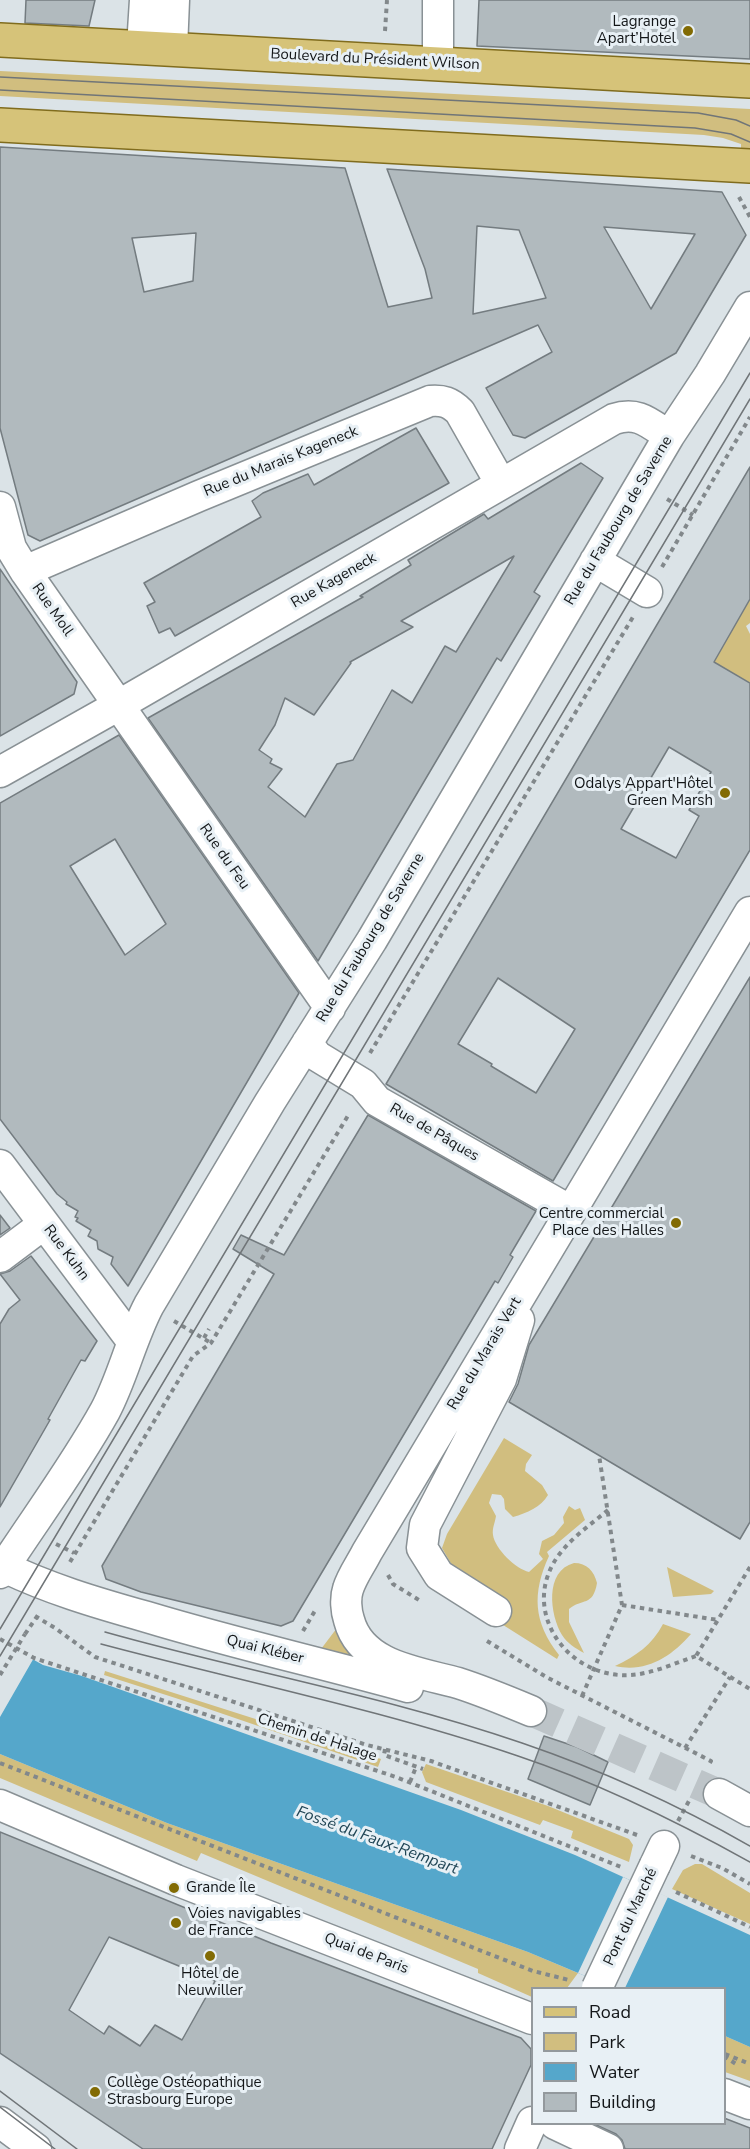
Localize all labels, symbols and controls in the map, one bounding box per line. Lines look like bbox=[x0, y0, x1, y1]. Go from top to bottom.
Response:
place label: Lagrange Apart’Hotel bbox=[597, 13, 676, 48]
marker: Lagrange Apart’Hotel bbox=[681, 24, 695, 38]
street label: Boulevard du Président Wilson bbox=[270, 46, 480, 74]
street label: Rue du Marais Kageneck bbox=[201, 423, 361, 501]
street label: Rue du Faubourg de Saverne bbox=[561, 433, 677, 609]
street label: Rue Kageneck bbox=[288, 549, 380, 613]
street label: Rue Moll bbox=[27, 580, 77, 640]
place label: Odalys Appart'Hôtel Green Marsh bbox=[574, 775, 713, 810]
marker: Odalys Appart'Hôtel Green Marsh bbox=[718, 786, 732, 800]
street label: Rue du Feu bbox=[195, 821, 253, 893]
street label: Rue du Faubourg de Saverne bbox=[313, 850, 429, 1026]
street label: Rue de Pâques bbox=[386, 1100, 482, 1166]
place label: Centre commercial Place des Halles bbox=[539, 1205, 664, 1240]
marker: Centre commercial Place des Halles bbox=[669, 1216, 683, 1230]
street label: Rue Kuhn bbox=[39, 1222, 93, 1284]
street label: Rue du Marais Vert bbox=[444, 1294, 526, 1414]
street label: Quai Kléber bbox=[224, 1632, 306, 1668]
street label: Chemin de Halage bbox=[255, 1710, 379, 1766]
water label: Fossé du Faux-Rempart bbox=[294, 1803, 460, 1879]
street label: Pont du Marché bbox=[601, 1865, 661, 1969]
place label: Grande Île bbox=[186, 1879, 255, 1897]
marker: Grande Île bbox=[167, 1881, 181, 1895]
place label: Voies navigables de France bbox=[188, 1905, 301, 1940]
marker: Voies navigables de France bbox=[169, 1916, 183, 1930]
street label: Quai de Paris bbox=[321, 1930, 411, 1978]
marker: Hôtel de Neuwiller bbox=[203, 1949, 217, 1963]
place label: Hôtel de Neuwiller bbox=[177, 1965, 243, 2000]
legend bbox=[531, 1987, 726, 2125]
text: Road bbox=[589, 2000, 631, 2024]
text: Park bbox=[589, 2030, 625, 2054]
text: Water bbox=[589, 2060, 640, 2084]
place label: Collège Ostéopathique Strasbourg Europe bbox=[107, 2074, 262, 2109]
marker: Collège Ostéopathique Strasbourg Europe bbox=[88, 2085, 102, 2099]
text: Building bbox=[589, 2090, 656, 2114]

